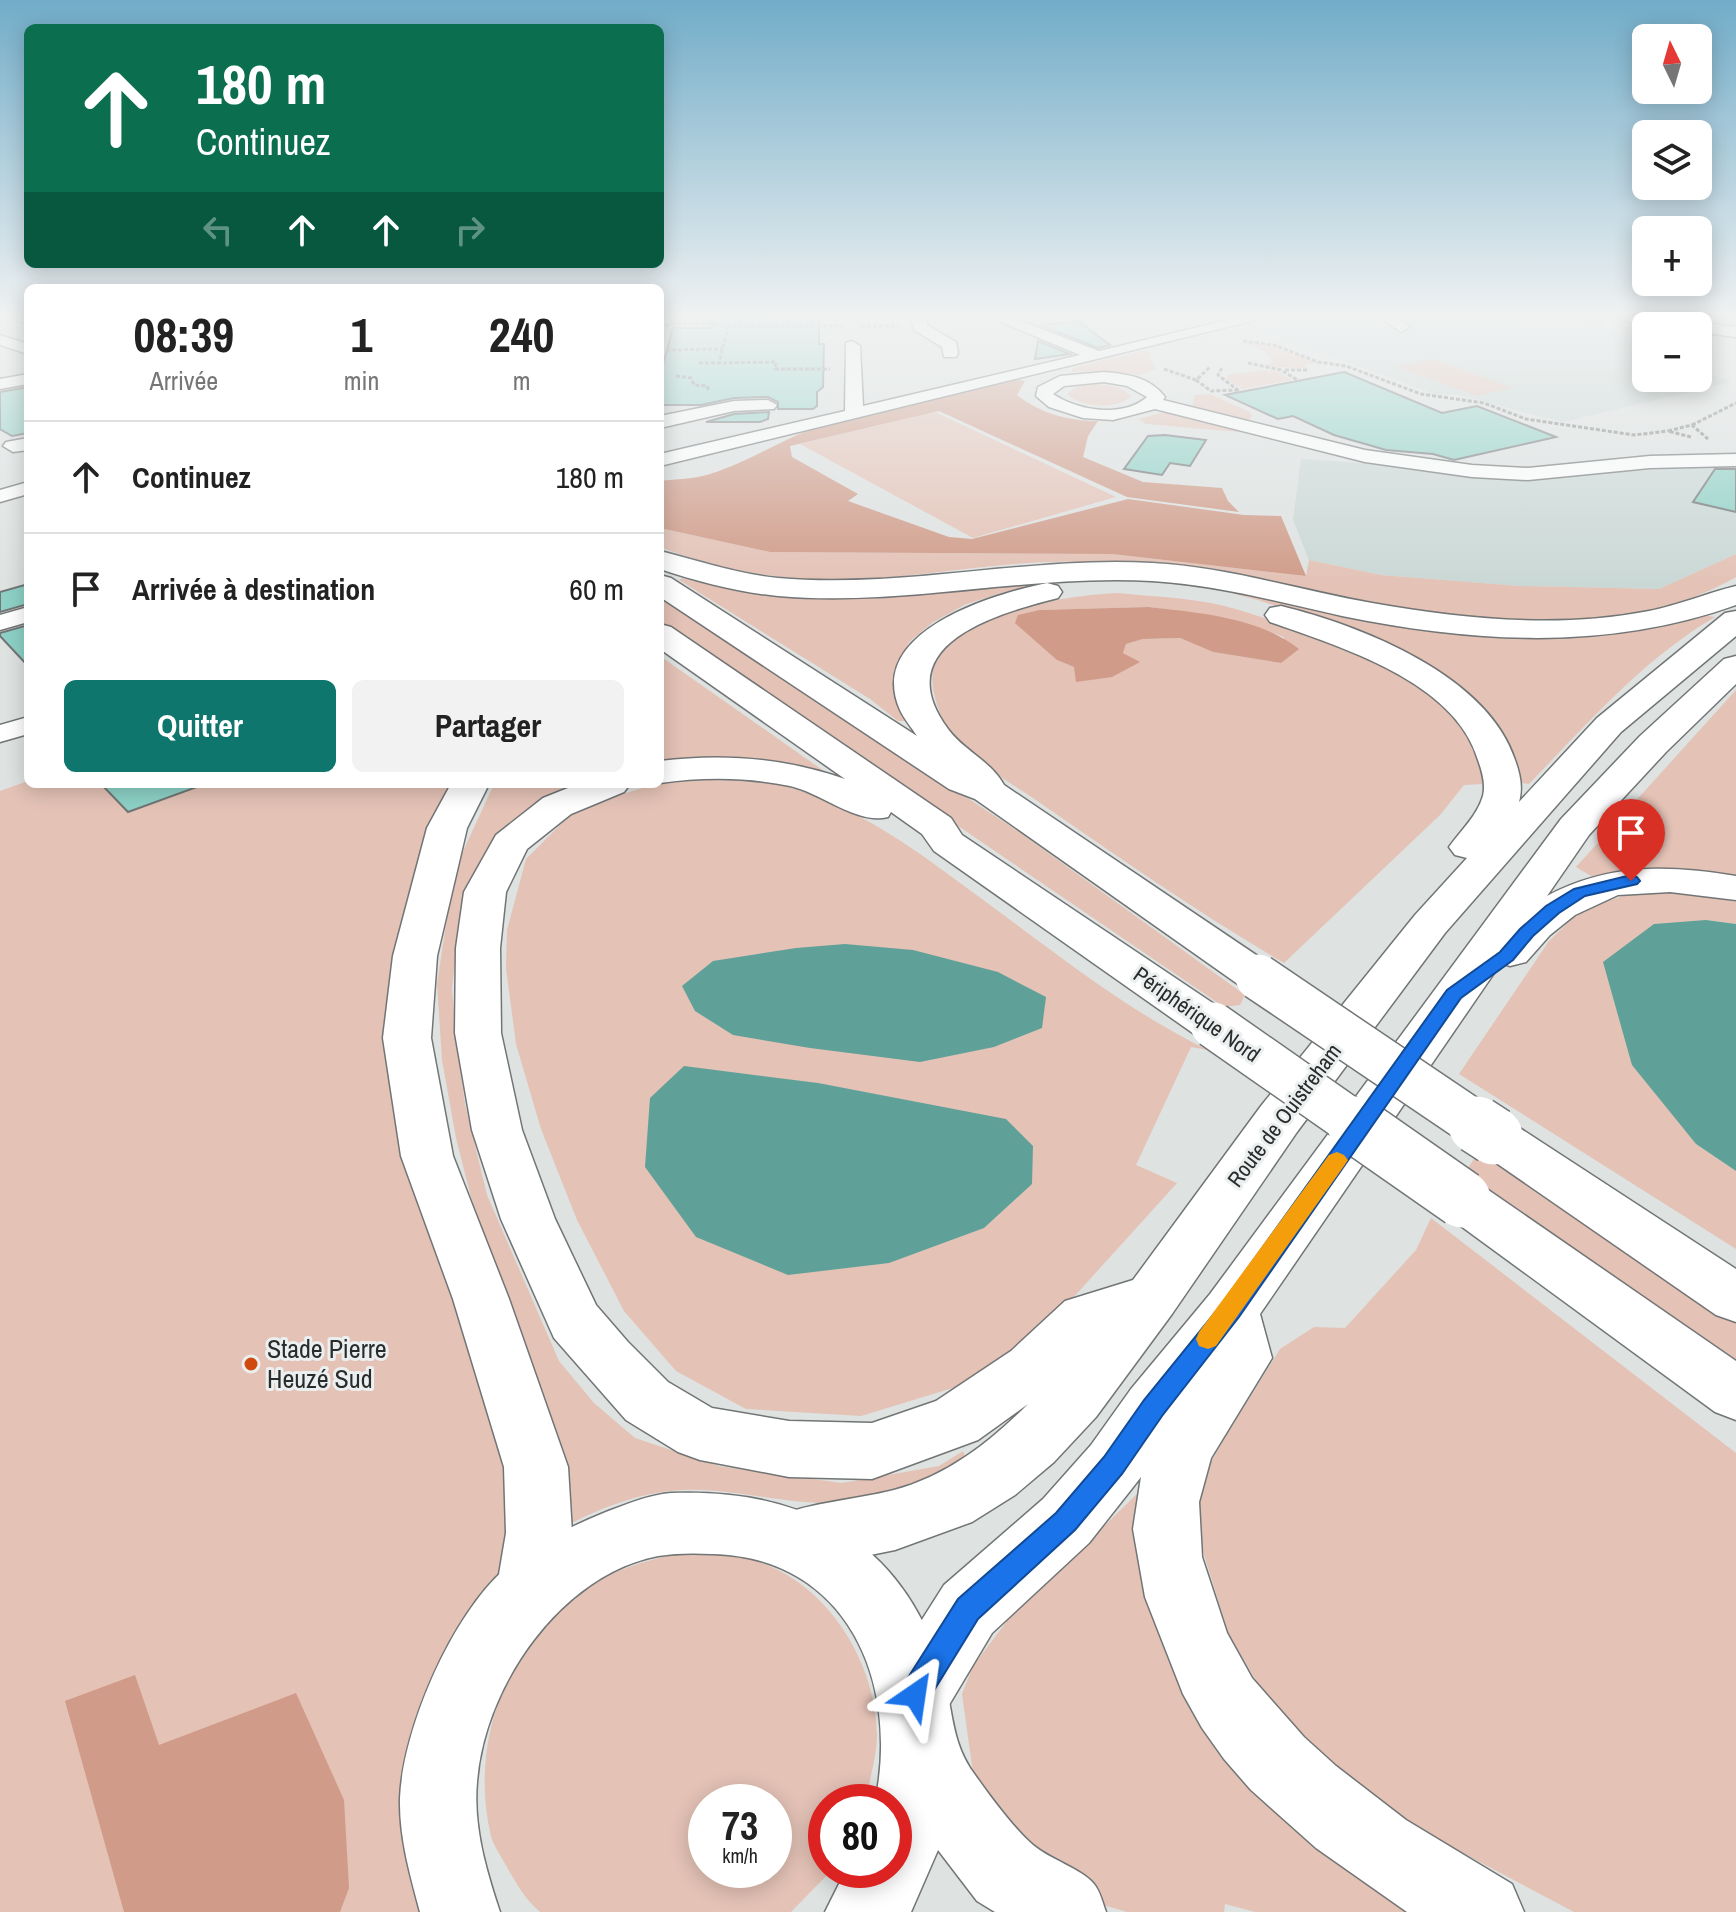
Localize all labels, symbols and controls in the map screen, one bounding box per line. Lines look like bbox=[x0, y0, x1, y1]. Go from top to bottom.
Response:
north arrow bbox=[1632, 24, 1712, 104]
map controls bbox=[1632, 24, 1712, 392]
text: 180 m bbox=[196, 46, 326, 121]
icon: ahead bbox=[64, 56, 168, 160]
text: Continuez bbox=[196, 118, 331, 166]
button: layers bbox=[1632, 120, 1712, 200]
icon: left bbox=[196, 208, 240, 252]
icon: ahead bbox=[280, 208, 324, 252]
icon: ahead bbox=[364, 208, 408, 252]
icon: right bbox=[448, 208, 492, 252]
button: + bbox=[1632, 216, 1712, 296]
text: 08:39 bbox=[134, 302, 234, 367]
text: 1 bbox=[351, 302, 372, 367]
text: 240 bbox=[489, 302, 554, 367]
button: − bbox=[1632, 312, 1712, 392]
text: Arrivée bbox=[150, 363, 218, 398]
text: min bbox=[344, 363, 379, 398]
text: m bbox=[513, 363, 531, 398]
icon: ahead bbox=[64, 455, 108, 499]
text: Continuez bbox=[132, 457, 251, 497]
text: 180 m bbox=[556, 457, 624, 497]
icon: arrive bbox=[64, 567, 108, 611]
text: Arrivée à destination bbox=[132, 569, 375, 609]
text: 60 m bbox=[569, 569, 624, 609]
button: Quitter bbox=[64, 680, 336, 772]
button: Partager bbox=[352, 680, 624, 772]
pin bbox=[1597, 799, 1665, 881]
icon: arrive bbox=[1609, 811, 1653, 855]
street label: Périphérique Nord bbox=[1128, 959, 1266, 1069]
street label: Route de Ouistreham bbox=[1220, 1037, 1348, 1193]
place label: Stade Pierre Heuzé Sud bbox=[267, 1331, 387, 1396]
marker: Stade Pierre Heuzé Sud bbox=[242, 1355, 260, 1373]
position arrow bbox=[873, 1653, 957, 1737]
speed limit sign: 80 bbox=[808, 1784, 912, 1888]
text: 73 bbox=[722, 1799, 758, 1852]
text: km/h bbox=[722, 1842, 758, 1869]

